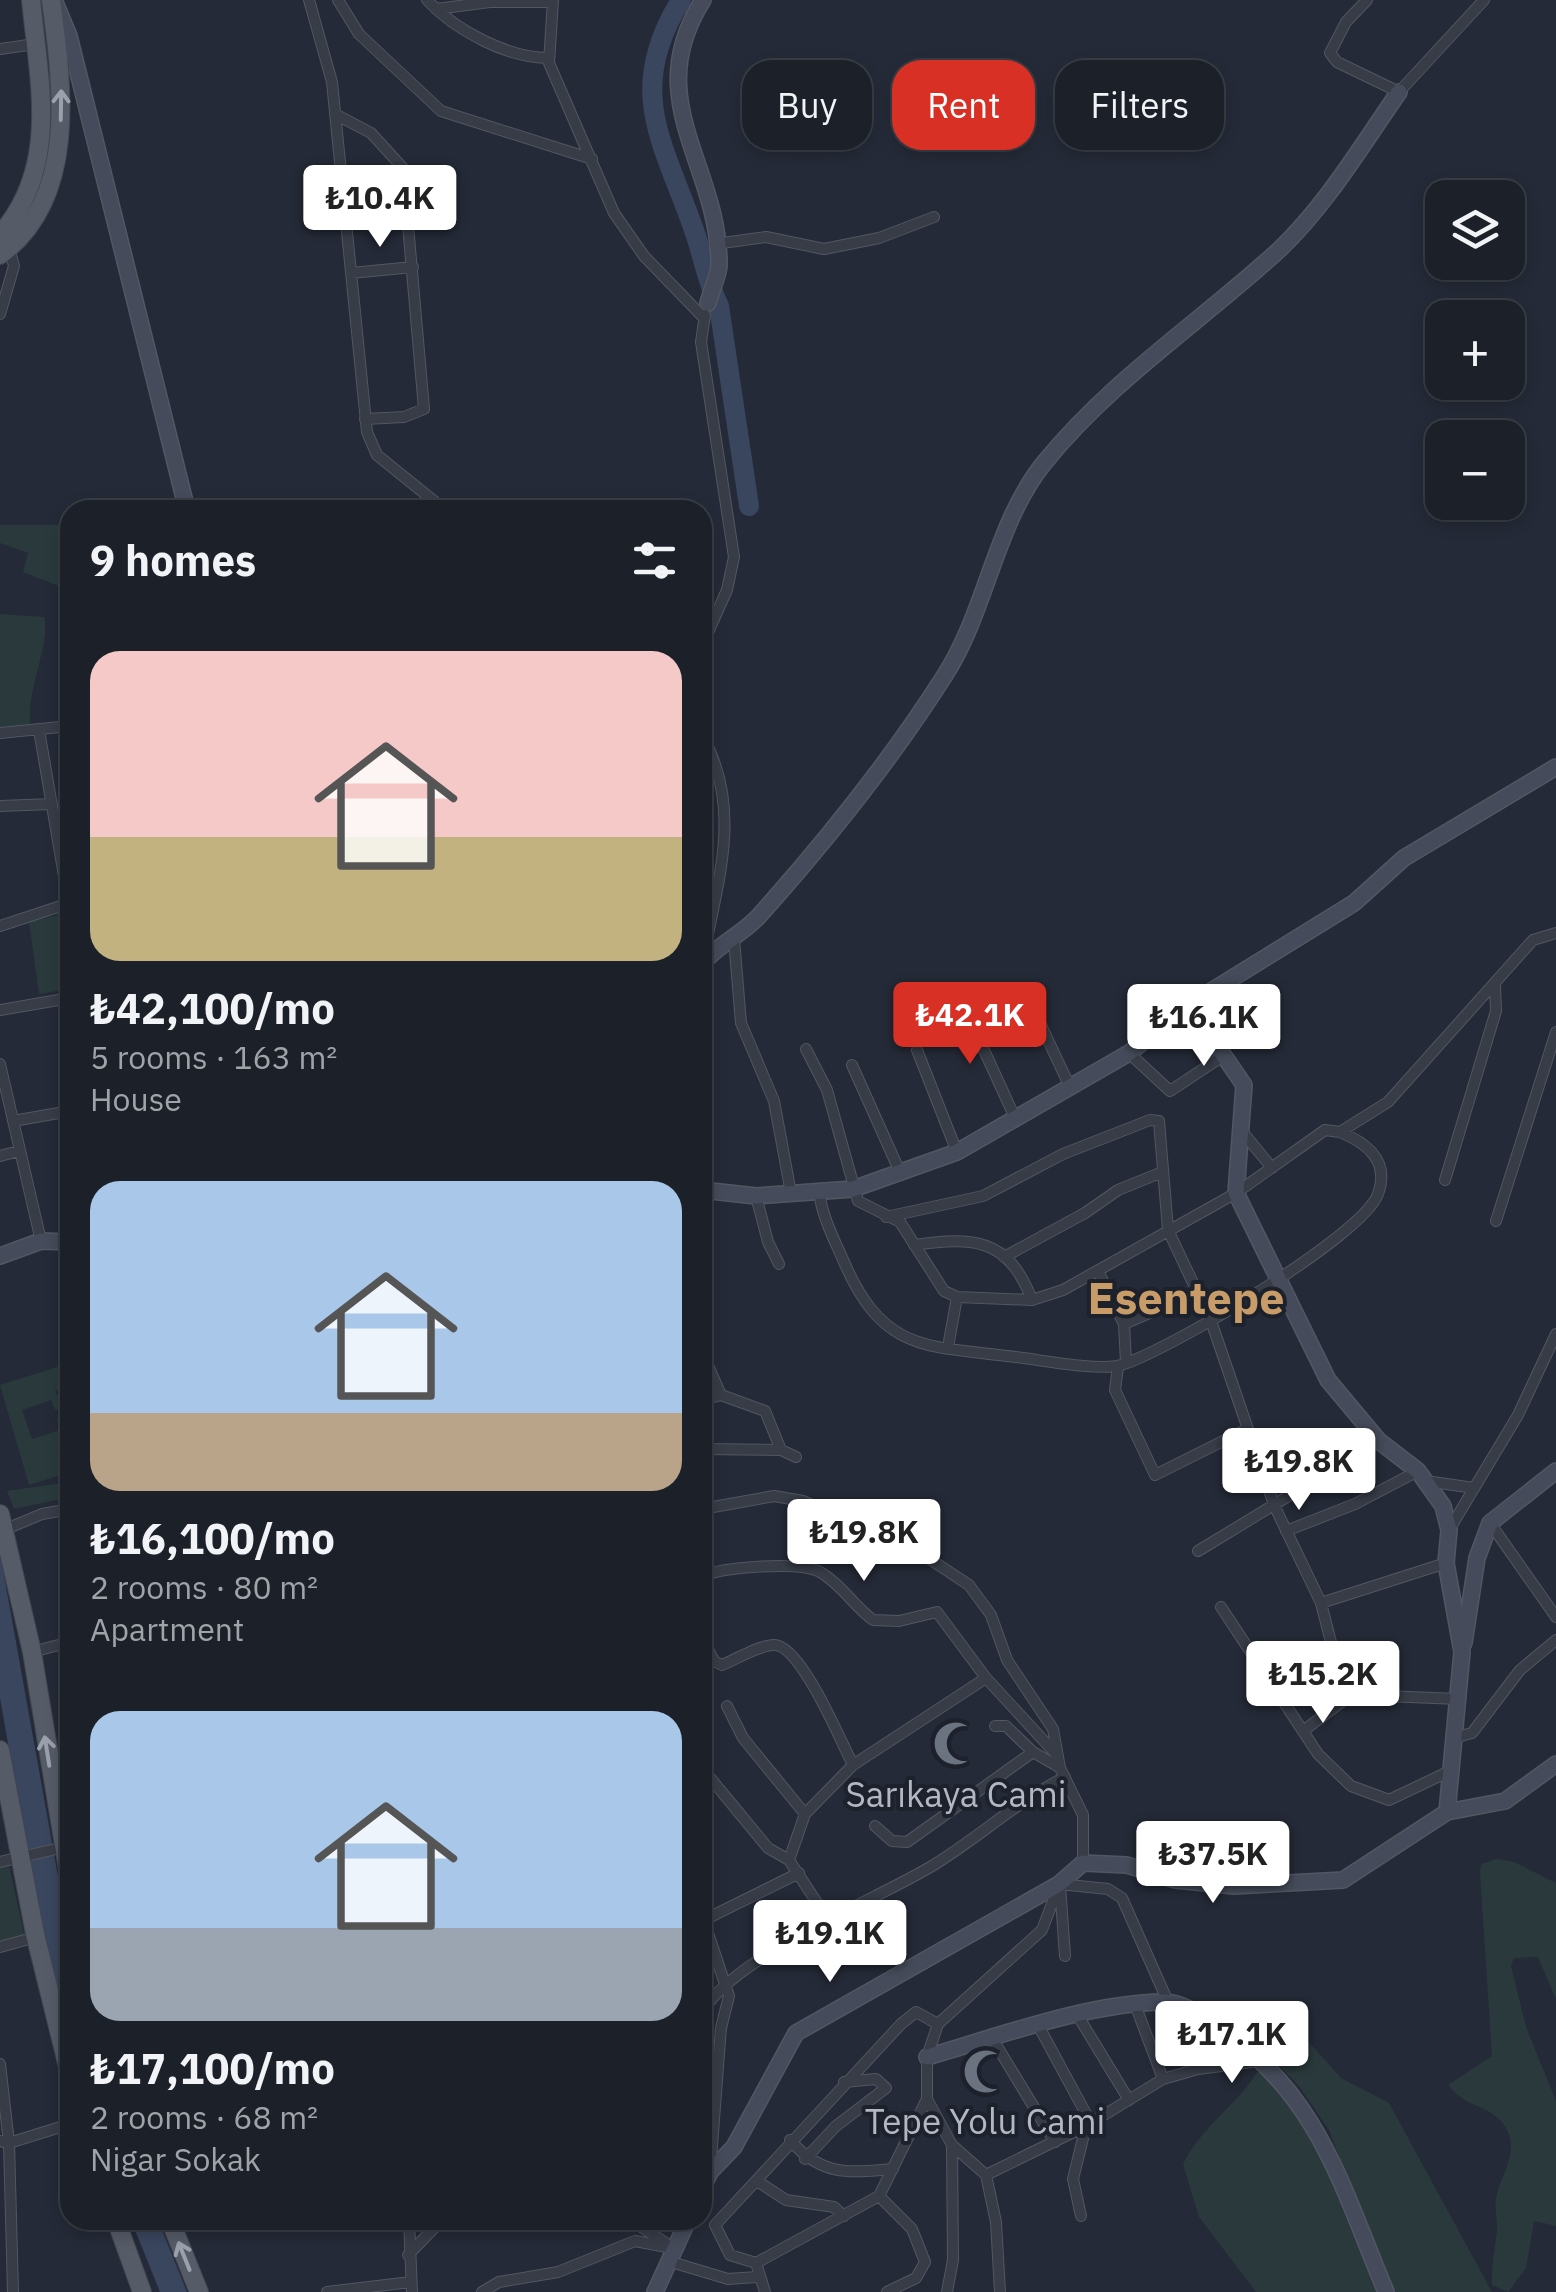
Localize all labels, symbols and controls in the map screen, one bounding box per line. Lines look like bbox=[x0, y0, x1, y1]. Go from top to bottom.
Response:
chip: Buy bbox=[742, 60, 872, 150]
chip: Rent bbox=[892, 60, 1035, 150]
chip: Filters bbox=[1055, 60, 1224, 150]
one-way arrow bbox=[52, 90, 70, 122]
pin: ₺10.4K bbox=[299, 165, 461, 250]
text: ₺10.4K bbox=[325, 176, 435, 218]
map controls bbox=[1425, 180, 1525, 520]
button: layers bbox=[1425, 180, 1525, 280]
button: + bbox=[1425, 300, 1525, 400]
button: − bbox=[1425, 420, 1525, 520]
text: 9 homes bbox=[90, 533, 256, 588]
icon: filters bbox=[627, 533, 682, 588]
icon: home bbox=[296, 716, 476, 896]
text: ₺42,100/mo bbox=[90, 981, 335, 1036]
pin: ₺42.1K bbox=[889, 982, 1051, 1067]
pin: ₺16.1K bbox=[1123, 984, 1285, 1069]
text: ₺42.1K bbox=[915, 993, 1025, 1035]
text: ₺16.1K bbox=[1149, 995, 1259, 1037]
text: 5 rooms · 163 m² bbox=[90, 1036, 337, 1078]
text: House bbox=[90, 1078, 182, 1120]
icon: home bbox=[296, 1246, 476, 1426]
district label: Esentepe bbox=[1087, 1268, 1285, 1326]
pin: ₺19.8K bbox=[1218, 1428, 1380, 1513]
text: ₺19.8K bbox=[1244, 1439, 1354, 1481]
pin: ₺19.8K bbox=[783, 1499, 945, 1584]
text: ₺19.8K bbox=[809, 1510, 919, 1552]
text: ₺16,100/mo bbox=[90, 1511, 335, 1566]
text: 2 rooms · 80 m² bbox=[90, 1566, 318, 1608]
text: Apartment bbox=[90, 1608, 244, 1650]
pin: ₺15.2K bbox=[1242, 1641, 1404, 1726]
text: ₺15.2K bbox=[1268, 1652, 1378, 1694]
mosque icon: Sarıkaya Cami bbox=[932, 1720, 980, 1768]
one-way arrow bbox=[37, 1735, 56, 1767]
place label: Sarıkaya Cami bbox=[845, 1771, 1067, 1817]
icon: home bbox=[296, 1776, 476, 1956]
pin: ₺37.5K bbox=[1132, 1821, 1294, 1906]
text: ₺37.5K bbox=[1158, 1832, 1268, 1874]
pin: ₺19.1K bbox=[749, 1900, 911, 1985]
text: ₺19.1K bbox=[775, 1911, 885, 1953]
pin: ₺17.1K bbox=[1151, 2001, 1313, 2086]
text: ₺17.1K bbox=[1177, 2012, 1287, 2054]
text: ₺17,100/mo bbox=[90, 2041, 335, 2096]
mosque icon: Tepe Yolu Cami bbox=[961, 2047, 1009, 2095]
text: 2 rooms · 68 m² bbox=[90, 2096, 318, 2138]
place label: Tepe Yolu Cami bbox=[865, 2098, 1105, 2144]
text: Nigar Sokak bbox=[90, 2138, 261, 2180]
one-way arrow bbox=[174, 2241, 192, 2272]

